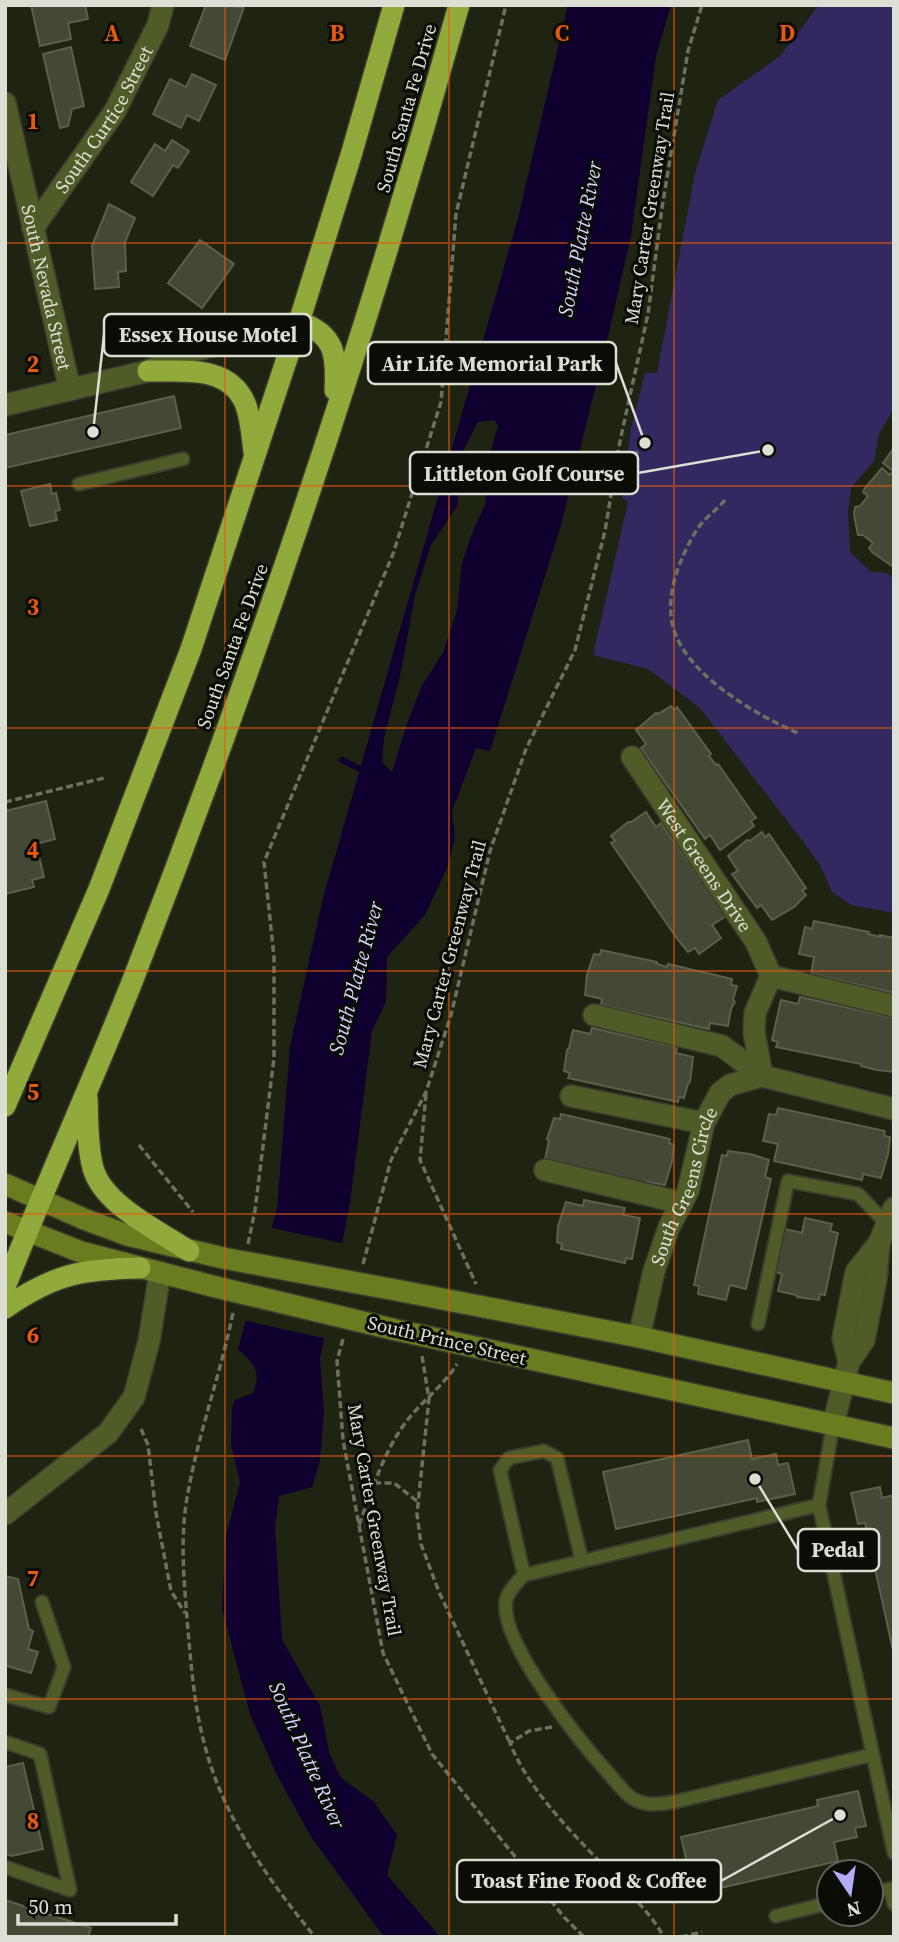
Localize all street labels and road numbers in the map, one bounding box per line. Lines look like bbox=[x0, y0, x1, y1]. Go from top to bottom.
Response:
street label: South Santa Fe Drive bbox=[369, 21, 443, 195]
street label: South Curtice Street bbox=[49, 40, 159, 198]
street label: Mary Carter Greenway Trail bbox=[618, 89, 680, 326]
street label: South Nevada Street bbox=[15, 202, 78, 374]
street label: South Santa Fe Drive bbox=[190, 560, 274, 732]
street label: West Greens Drive bbox=[650, 793, 759, 937]
street label: Mary Carter Greenway Trail bbox=[406, 837, 492, 1071]
street label: South Greens Circle bbox=[644, 1102, 723, 1269]
street label: South Prince Street bbox=[365, 1309, 530, 1371]
street label: Mary Carter Greenway Trail bbox=[342, 1402, 408, 1638]

